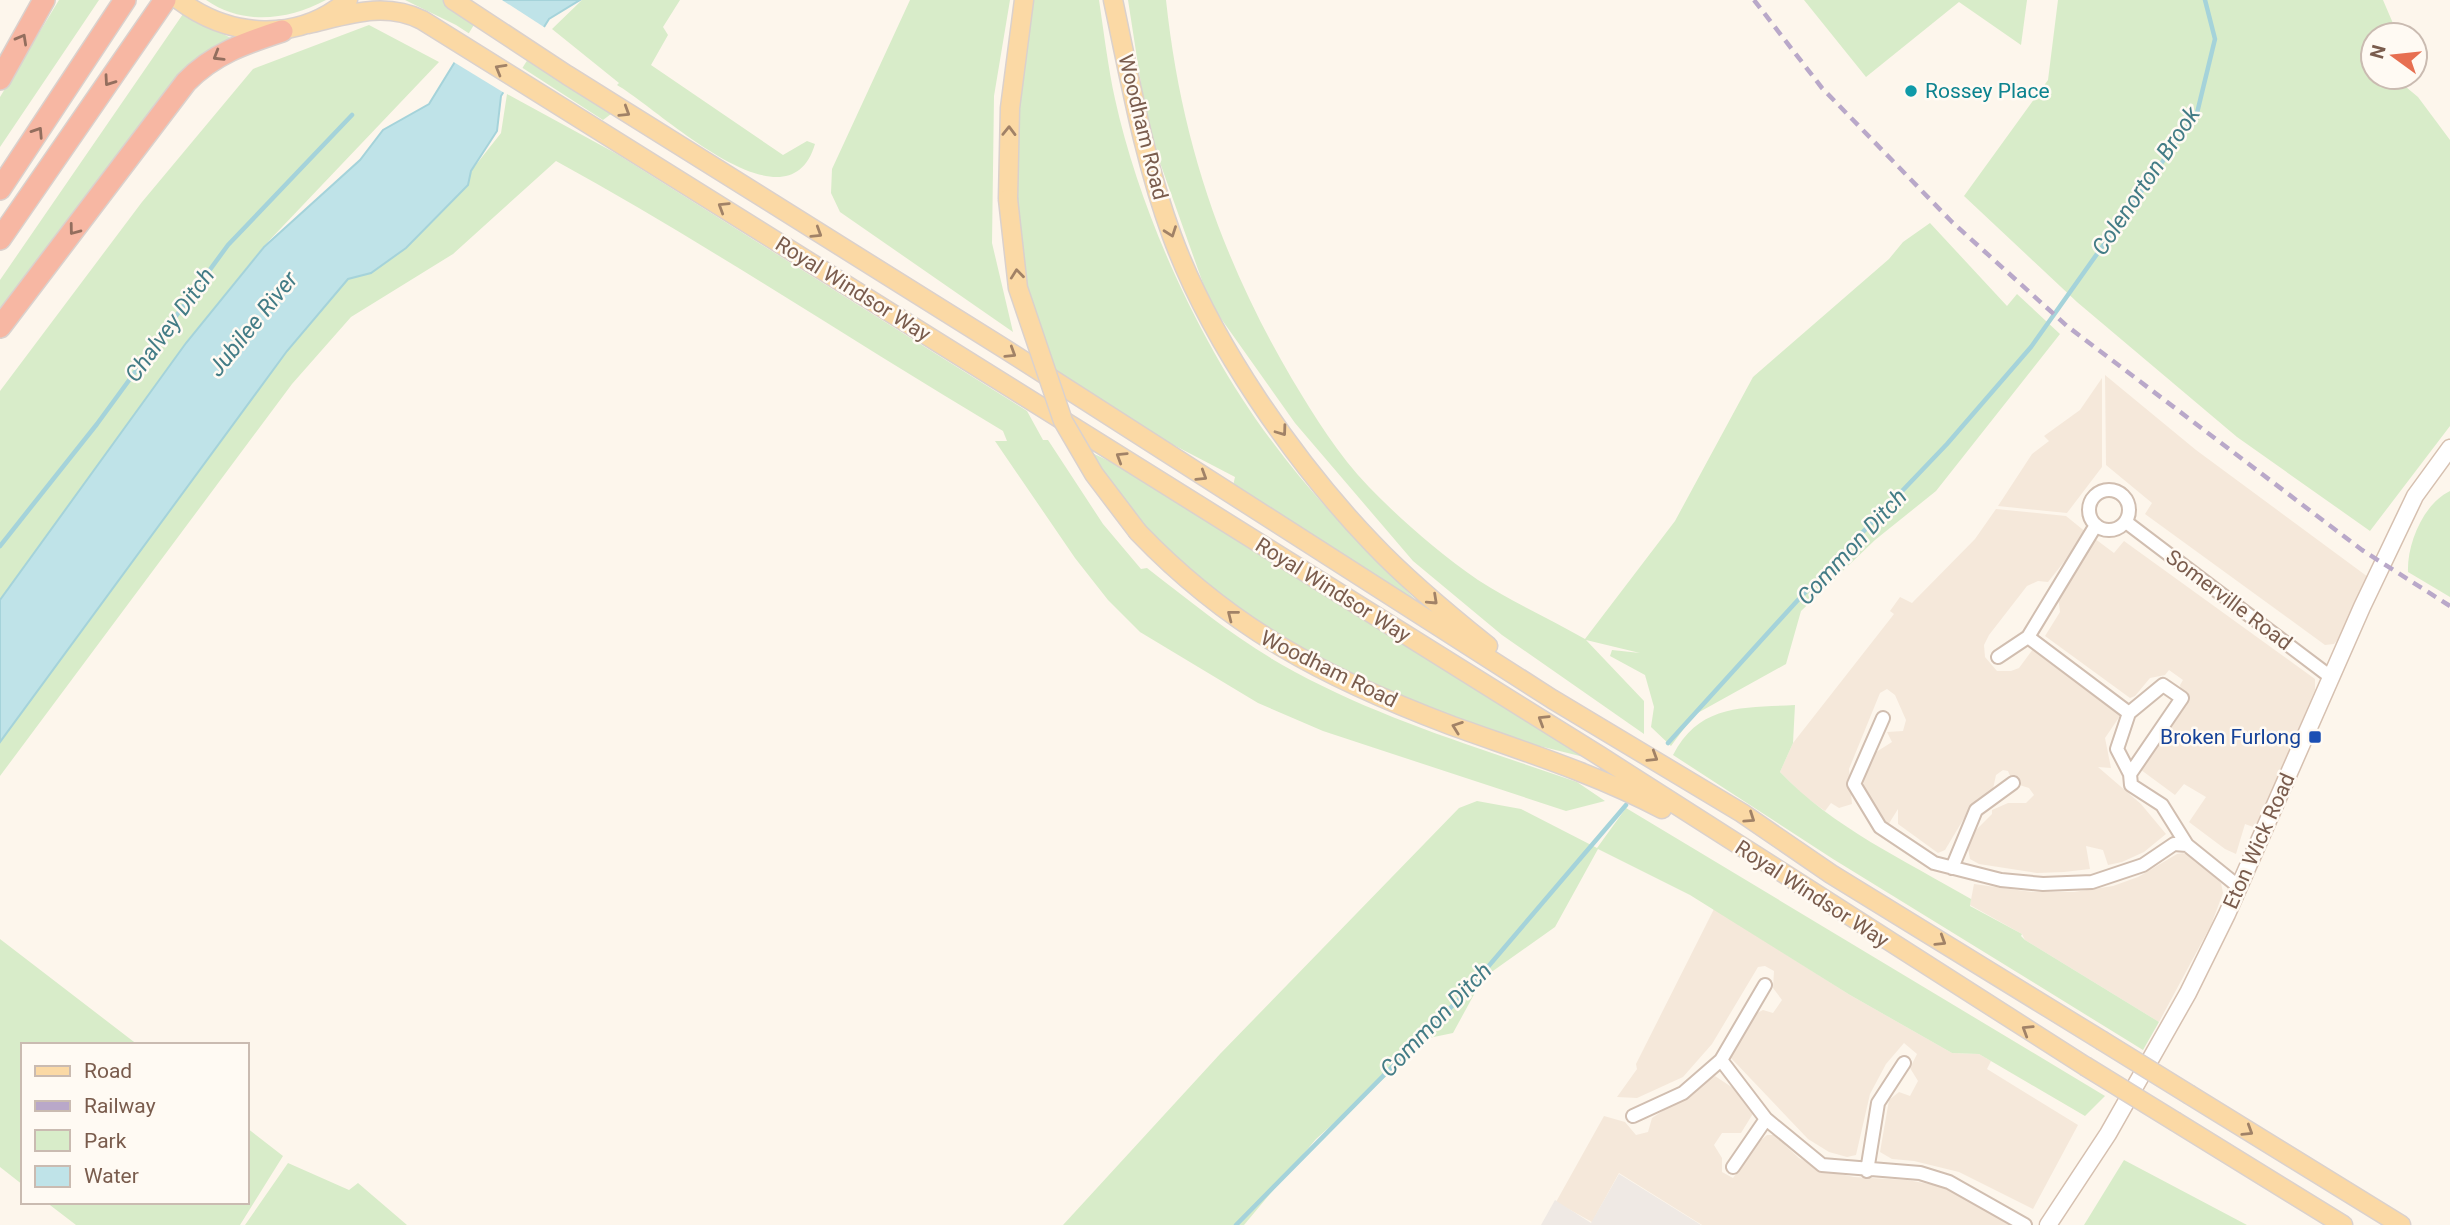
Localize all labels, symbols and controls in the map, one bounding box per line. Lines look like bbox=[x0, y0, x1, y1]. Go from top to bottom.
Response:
north arrow bbox=[2359, 21, 2429, 91]
one-way arrow bbox=[14, 34, 27, 47]
text: N bbox=[2365, 42, 2391, 61]
one-way arrow bbox=[213, 48, 226, 61]
street label: Woodham Road bbox=[1113, 52, 1173, 202]
one-way arrow bbox=[495, 64, 508, 77]
one-way arrow bbox=[105, 73, 117, 86]
place label: Rossey Place bbox=[1925, 79, 2050, 103]
marker: Rossey Place bbox=[1903, 83, 1919, 99]
water label: Colenorton Brook bbox=[2086, 101, 2206, 260]
one-way arrow bbox=[617, 103, 630, 116]
one-way arrow bbox=[1001, 125, 1017, 136]
one-way arrow bbox=[29, 127, 42, 140]
one-way arrow bbox=[717, 203, 730, 216]
one-way arrow bbox=[70, 222, 82, 235]
one-way arrow bbox=[809, 225, 822, 238]
one-way arrow bbox=[1163, 226, 1177, 238]
street label: Royal Windsor Way bbox=[771, 232, 935, 346]
water label: Chalvey Ditch bbox=[120, 263, 220, 387]
water label: Jubilee River bbox=[203, 265, 304, 382]
one-way arrow bbox=[1009, 268, 1024, 280]
one-way arrow bbox=[1003, 344, 1016, 357]
one-way arrow bbox=[1273, 423, 1286, 436]
one-way arrow bbox=[1116, 452, 1129, 465]
one-way arrow bbox=[1194, 467, 1207, 480]
water label: Common Ditch bbox=[1792, 484, 1912, 610]
street label: Royal Windsor Way bbox=[1251, 533, 1415, 647]
street label: Somerville Road bbox=[2161, 545, 2297, 655]
one-way arrow bbox=[1425, 591, 1438, 604]
one-way arrow bbox=[1227, 611, 1239, 624]
street label: Woodham Road bbox=[1257, 626, 1401, 712]
one-way arrow bbox=[1537, 716, 1550, 729]
one-way arrow bbox=[1451, 721, 1463, 735]
place label: Broken Furlong bbox=[2160, 725, 2301, 749]
marker: Broken Furlong bbox=[2307, 729, 2323, 745]
one-way arrow bbox=[1645, 749, 1658, 762]
street label: Eton Wick Road bbox=[2218, 769, 2300, 913]
one-way arrow bbox=[1742, 810, 1755, 822]
street label: Royal Windsor Way bbox=[1731, 835, 1893, 953]
one-way arrow bbox=[1934, 933, 1947, 946]
water label: Common Ditch bbox=[1375, 957, 1497, 1083]
one-way arrow bbox=[2022, 1025, 2035, 1038]
legend bbox=[21, 1043, 248, 1204]
text: Road bbox=[84, 1059, 132, 1083]
text: Railway bbox=[84, 1094, 156, 1118]
one-way arrow bbox=[2241, 1123, 2254, 1136]
text: Park bbox=[84, 1129, 127, 1153]
text: Water bbox=[84, 1164, 139, 1188]

